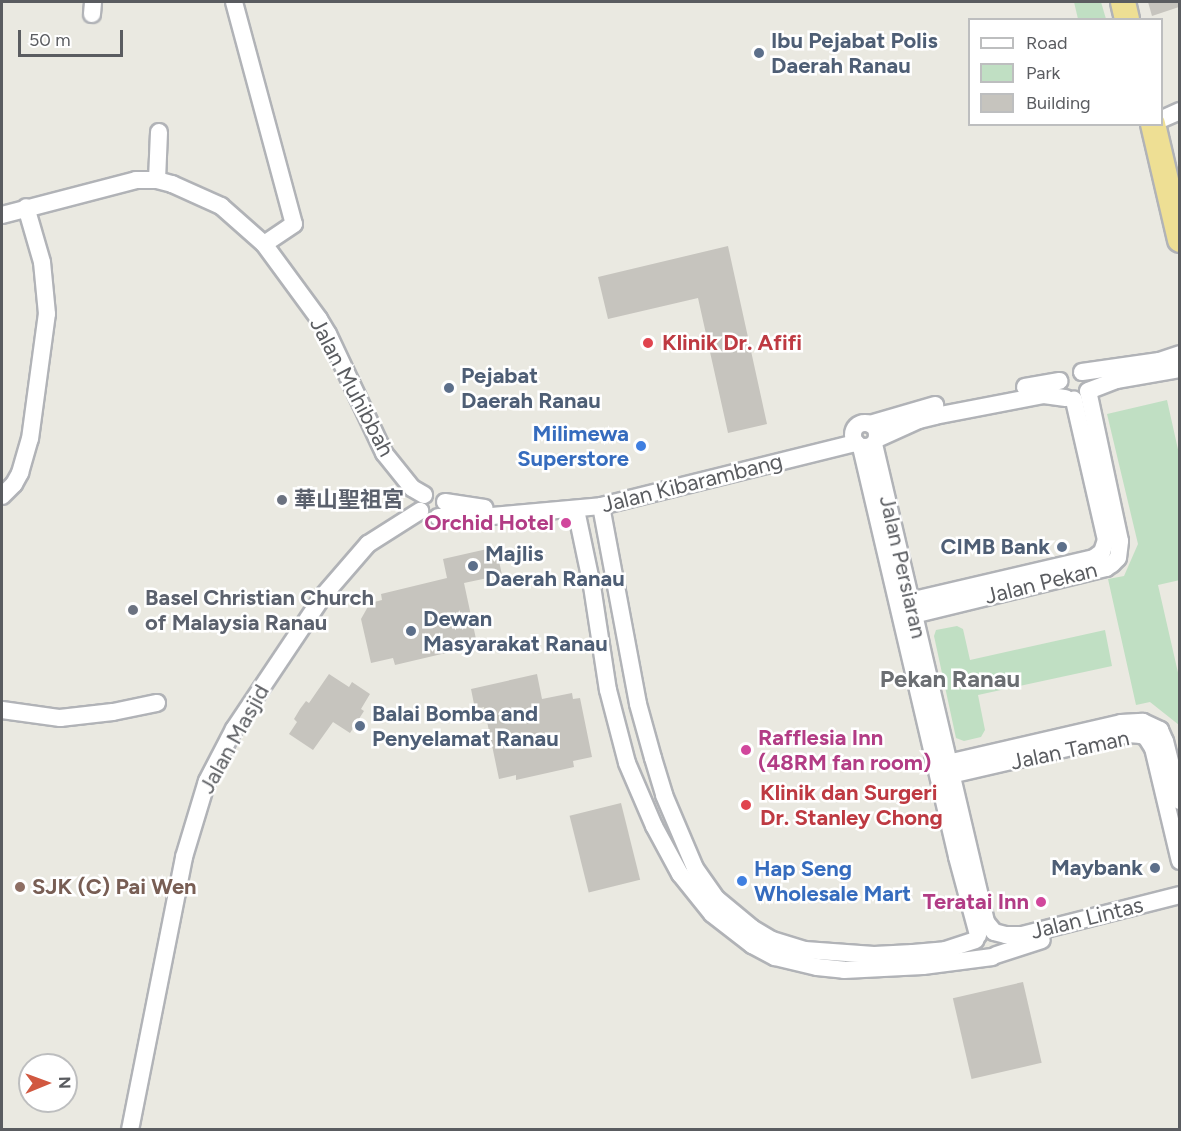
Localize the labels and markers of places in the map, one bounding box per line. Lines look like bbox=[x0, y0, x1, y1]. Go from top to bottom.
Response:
place label: Ibu Pejabat Polis Daerah Ranau bbox=[771, 27, 938, 78]
marker: Ibu Pejabat Polis Daerah Ranau bbox=[752, 46, 766, 60]
place label: Klinik Dr. Afifi bbox=[662, 330, 802, 356]
marker: Klinik Dr. Afifi bbox=[639, 334, 657, 352]
place label: Pejabat Daerah Ranau bbox=[461, 362, 601, 414]
marker: Pejabat Daerah Ranau bbox=[442, 381, 456, 395]
place label: Milimewa Superstore bbox=[517, 420, 629, 472]
marker: Milimewa Superstore bbox=[634, 439, 648, 453]
place label: 華山聖祖宮 bbox=[294, 487, 404, 513]
marker: 華山聖祖宮 bbox=[275, 493, 289, 507]
place label: Orchid Hotel bbox=[424, 510, 554, 536]
marker: Orchid Hotel bbox=[559, 516, 573, 530]
place label: CIMB Bank bbox=[941, 534, 1050, 560]
place label: Majlis Daerah Ranau bbox=[485, 540, 625, 592]
marker: CIMB Bank bbox=[1055, 540, 1069, 554]
marker: Majlis Daerah Ranau bbox=[466, 559, 480, 573]
place label: Basel Christian Church of Malaysia Ranau bbox=[145, 584, 374, 636]
marker: Basel Christian Church of Malaysia Ranau bbox=[126, 603, 140, 617]
place label: Dewan Masyarakat Ranau bbox=[423, 605, 608, 656]
marker: Dewan Masyarakat Ranau bbox=[404, 624, 418, 638]
place label: Balai Bomba and Penyelamat Ranau bbox=[372, 700, 559, 752]
marker: Balai Bomba and Penyelamat Ranau bbox=[353, 719, 367, 733]
place label: Rafflesia Inn (48RM fan room) bbox=[758, 724, 931, 776]
marker: Rafflesia Inn (48RM fan room) bbox=[739, 743, 753, 757]
place label: Klinik dan Surgeri Dr. Stanley Chong bbox=[760, 779, 943, 830]
marker: Klinik dan Surgeri Dr. Stanley Chong bbox=[737, 796, 755, 814]
place label: Hap Seng Wholesale Mart bbox=[754, 855, 911, 906]
place label: Maybank bbox=[1051, 855, 1143, 881]
marker: Maybank bbox=[1148, 861, 1162, 875]
place label: SJK (C) Pai Wen bbox=[32, 874, 197, 900]
marker: Hap Seng Wholesale Mart bbox=[735, 874, 749, 888]
marker: SJK (C) Pai Wen bbox=[13, 880, 27, 894]
place label: Teratai Inn bbox=[923, 889, 1029, 915]
marker: Teratai Inn bbox=[1034, 895, 1048, 909]

